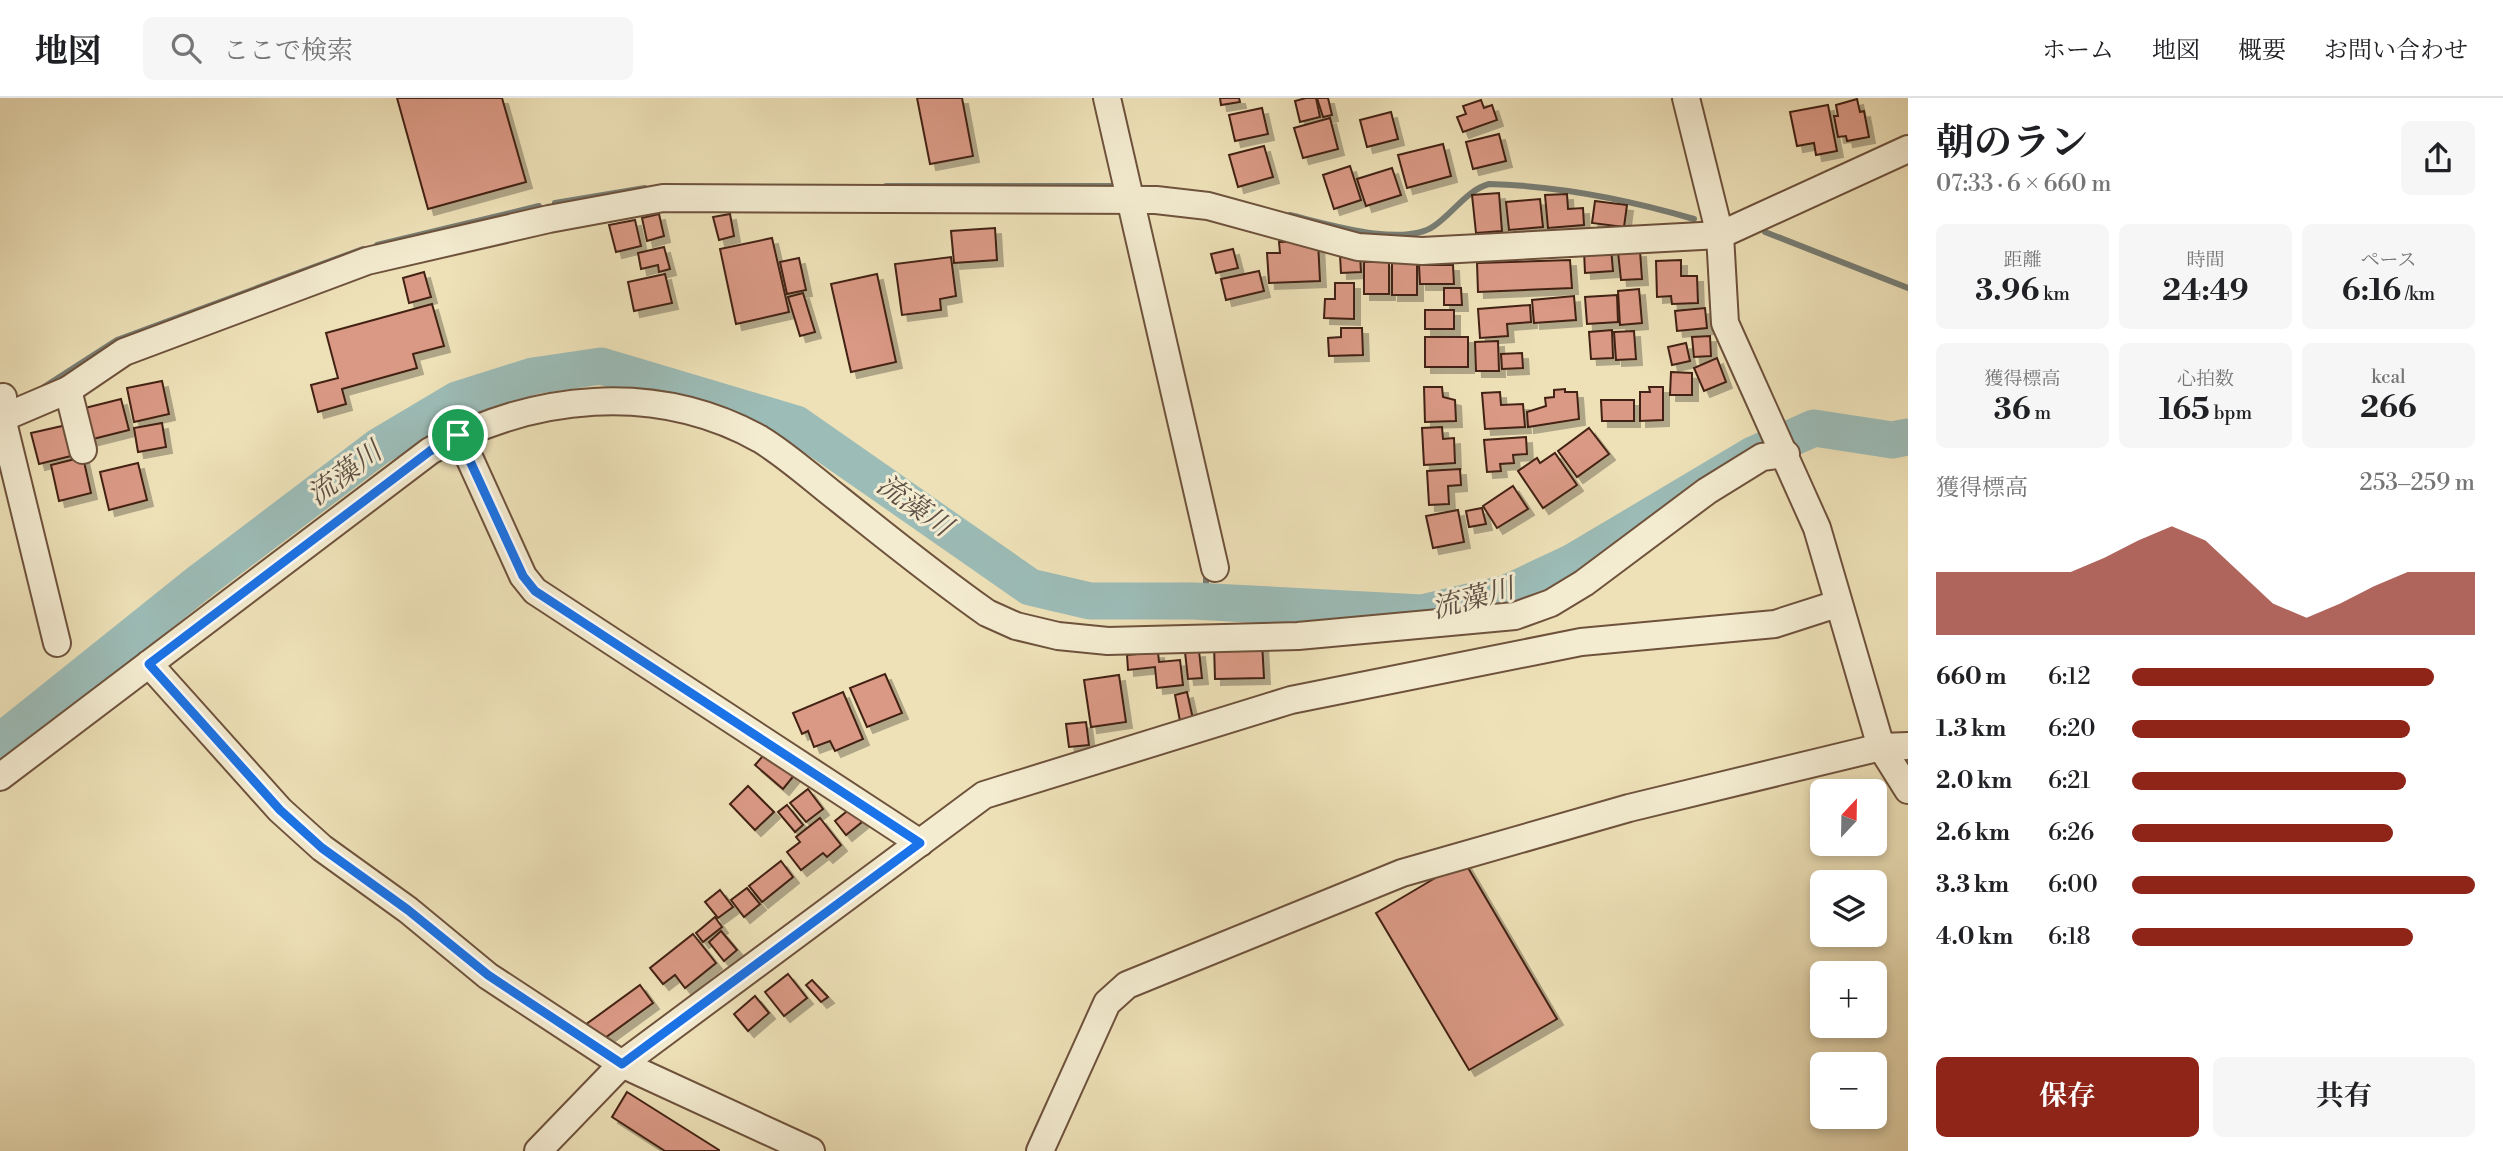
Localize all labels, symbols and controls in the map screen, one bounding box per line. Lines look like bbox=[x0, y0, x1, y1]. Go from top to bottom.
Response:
search box bbox=[143, 17, 633, 80]
icon: search bbox=[167, 29, 205, 67]
text: 地図 bbox=[35, 32, 101, 73]
text: ここで検索 bbox=[223, 35, 353, 67]
text: ホーム bbox=[2042, 36, 2114, 66]
text: 地図 bbox=[2152, 36, 2200, 66]
text: 概要 bbox=[2238, 36, 2286, 66]
text: お問い合わせ bbox=[2324, 36, 2468, 66]
text: 朝のラン bbox=[1936, 120, 2088, 167]
button: share bbox=[2401, 121, 2475, 195]
text: 07:33 · 6 × 660 m bbox=[1936, 170, 2111, 198]
text: 距離 bbox=[2003, 248, 2042, 272]
text: 時間 bbox=[2186, 248, 2225, 272]
text: ペース bbox=[2360, 248, 2417, 272]
text: 3.96 bbox=[1975, 272, 2039, 310]
text: 24:49 bbox=[2162, 272, 2249, 310]
text: 6:16 bbox=[2342, 272, 2401, 310]
text: km bbox=[2039, 282, 2070, 306]
text: /km bbox=[2401, 282, 2435, 306]
text: kcal bbox=[2371, 365, 2406, 389]
text: 獲得標高 bbox=[1984, 367, 2061, 391]
text: 心拍数 bbox=[2177, 367, 2234, 391]
text: 266 bbox=[2360, 389, 2417, 427]
text: 36 bbox=[1994, 391, 2031, 429]
text: 165 bbox=[2159, 391, 2210, 429]
text: m bbox=[2031, 401, 2051, 425]
text: bpm bbox=[2210, 401, 2252, 425]
pin bbox=[428, 405, 488, 465]
icon: arrive bbox=[439, 416, 477, 454]
water label: 流藻川 bbox=[301, 433, 391, 513]
water label: 流藻川 bbox=[870, 468, 961, 546]
text: 253–259 m bbox=[2360, 469, 2475, 497]
text: 獲得標高 bbox=[1936, 474, 2028, 502]
water label: 流藻川 bbox=[1428, 570, 1521, 627]
text: 660 m bbox=[1936, 663, 2006, 691]
text: 6:12 bbox=[2048, 663, 2091, 691]
text: 1.3 km bbox=[1936, 715, 2006, 743]
text: 6:20 bbox=[2048, 715, 2096, 743]
text: 2.0 km bbox=[1936, 767, 2012, 795]
text: 6:21 bbox=[2048, 767, 2090, 795]
north arrow bbox=[1810, 779, 1886, 856]
map controls bbox=[1810, 779, 1887, 1129]
text: 2.6 km bbox=[1936, 819, 2010, 847]
text: 6:26 bbox=[2048, 819, 2094, 847]
button: layers bbox=[1810, 870, 1887, 947]
text: 3.3 km bbox=[1936, 871, 2009, 899]
text: 6:00 bbox=[2048, 871, 2098, 899]
text: 4.0 km bbox=[1936, 923, 2013, 951]
text: 6:18 bbox=[2048, 923, 2091, 951]
button: + bbox=[1810, 961, 1887, 1038]
button: − bbox=[1810, 1052, 1887, 1129]
button: 保存 bbox=[1936, 1057, 2199, 1137]
button: 共有 bbox=[2213, 1057, 2475, 1137]

